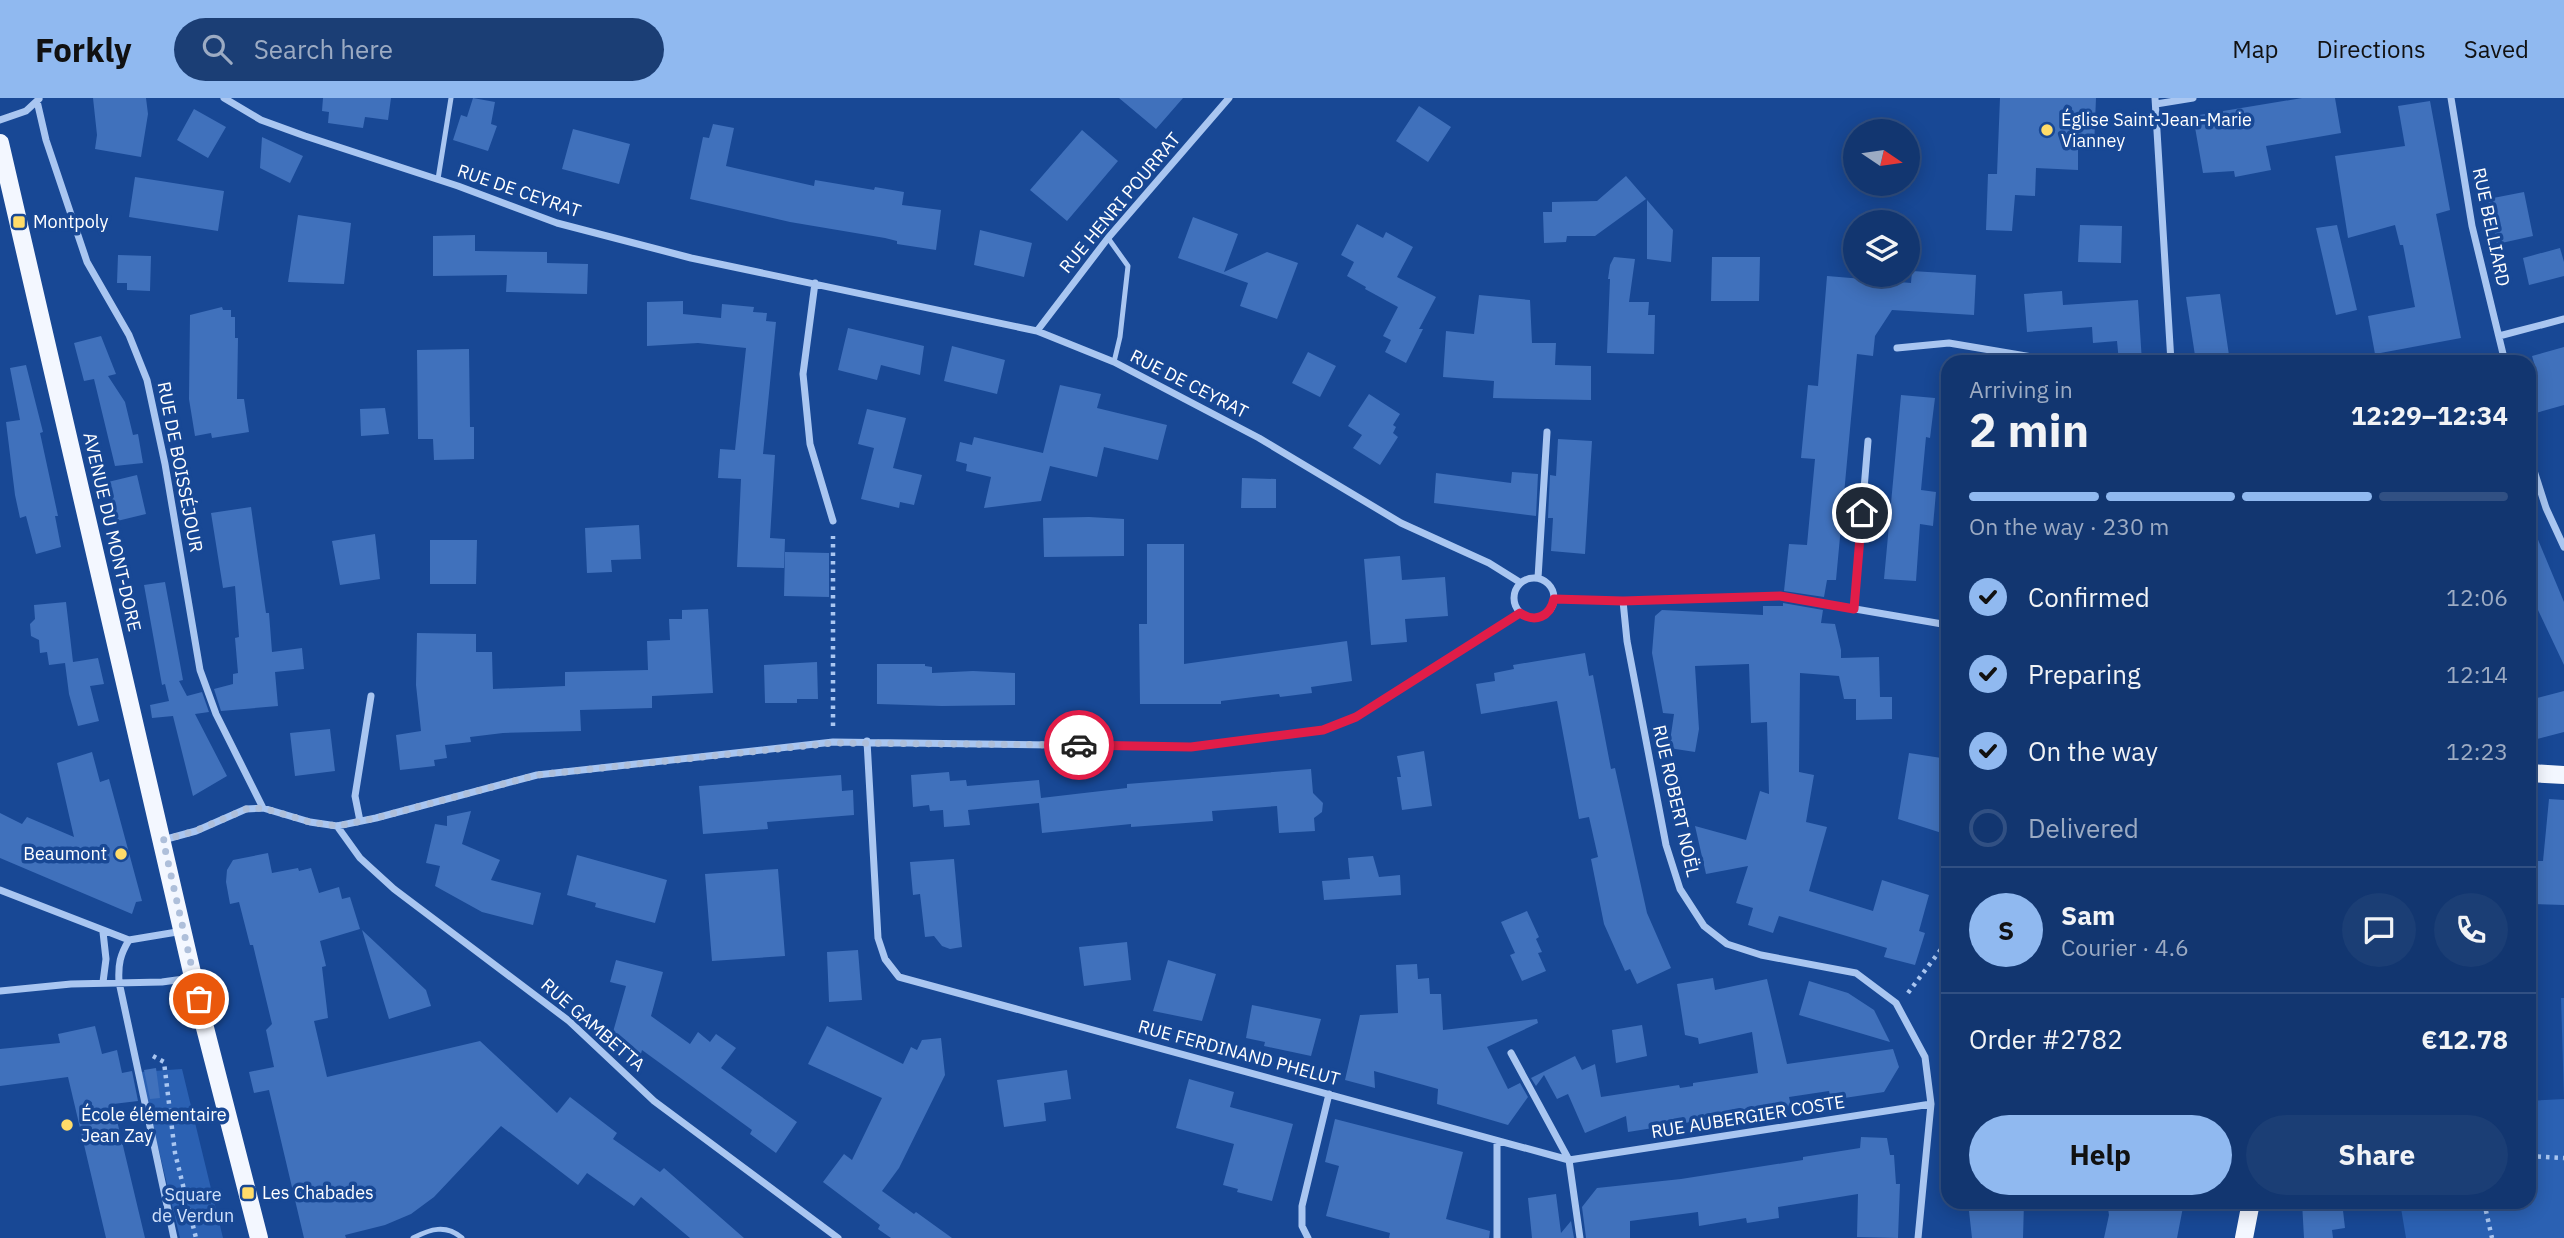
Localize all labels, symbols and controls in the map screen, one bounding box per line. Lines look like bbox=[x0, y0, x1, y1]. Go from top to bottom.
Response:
search box bbox=[174, 18, 664, 81]
text: Forkly bbox=[35, 28, 132, 71]
icon: search bbox=[198, 30, 236, 68]
text: Search here bbox=[254, 32, 393, 66]
text: Map bbox=[2232, 33, 2278, 65]
text: Directions bbox=[2316, 33, 2426, 65]
text: Saved bbox=[2464, 33, 2529, 65]
place label: Église Saint-Jean-Marie Vianney bbox=[2061, 108, 2252, 152]
north arrow bbox=[1843, 119, 1920, 196]
map controls bbox=[1843, 119, 1920, 287]
marker: Église Saint-Jean-Marie Vianney bbox=[2039, 122, 2055, 138]
street label: RUE HENRI POURRAT bbox=[1054, 128, 1185, 278]
street label: RUE DE CEYRAT bbox=[454, 159, 584, 222]
street label: RUE BELLIARD bbox=[2468, 165, 2515, 288]
place label: Montpoly bbox=[33, 210, 108, 233]
button: layers bbox=[1843, 210, 1920, 287]
marker: Montpoly bbox=[11, 214, 27, 230]
street label: RUE DE CEYRAT bbox=[1126, 344, 1252, 423]
text: Arriving in bbox=[1969, 374, 2073, 404]
street label: RUE DE BOISSÉJOUR bbox=[153, 380, 208, 554]
text: 12:29–12:34 bbox=[2351, 398, 2508, 432]
text: 2 min bbox=[1969, 400, 2089, 460]
street label: AVENUE DU MONT-DORE bbox=[78, 430, 147, 634]
pin bbox=[1832, 483, 1892, 543]
icon: home bbox=[1843, 494, 1881, 532]
text: On the way · 230 m bbox=[1969, 511, 2169, 541]
icon: check bbox=[1969, 578, 2007, 616]
text: Confirmed bbox=[2028, 580, 2150, 614]
text: 12:06 bbox=[2446, 582, 2508, 612]
icon: check bbox=[1969, 655, 2007, 693]
text: Preparing bbox=[2028, 657, 2141, 691]
text: 12:14 bbox=[2446, 659, 2508, 689]
courier bbox=[1044, 710, 1114, 780]
street label: RUE ROBERT NOËL bbox=[1648, 723, 1705, 879]
icon: car bbox=[1060, 726, 1098, 764]
icon: check bbox=[1969, 732, 2007, 770]
text: On the way bbox=[2028, 734, 2158, 768]
text: 12:23 bbox=[2446, 736, 2508, 766]
text: Delivered bbox=[2028, 811, 2139, 845]
place label: Beaumont bbox=[23, 842, 107, 865]
marker: Beaumont bbox=[113, 846, 129, 862]
button: chat bbox=[2342, 893, 2416, 967]
button: phone bbox=[2434, 893, 2508, 967]
text: Sam bbox=[2061, 898, 2115, 932]
text: S bbox=[1998, 913, 2014, 947]
text: Courier · 4.6 bbox=[2061, 932, 2189, 962]
pin bbox=[169, 969, 229, 1029]
street label: RUE GAMBETTA bbox=[537, 973, 650, 1076]
icon: bag bbox=[180, 980, 218, 1018]
street label: RUE FERDINAND PHELUT bbox=[1136, 1014, 1343, 1091]
text: Order #2782 bbox=[1969, 1022, 2123, 1056]
text: €12.78 bbox=[2421, 1022, 2508, 1056]
street label: RUE AUBERGIER COSTE bbox=[1649, 1090, 1847, 1143]
place label: École élémentaire Jean Zay bbox=[81, 1103, 227, 1147]
button: Help bbox=[1969, 1115, 2232, 1195]
button: Share bbox=[2246, 1115, 2508, 1195]
marker: École élémentaire Jean Zay bbox=[59, 1117, 75, 1133]
place label: Les Chabades bbox=[262, 1181, 374, 1204]
park label: Square de Verdun bbox=[152, 1183, 234, 1227]
marker: Les Chabades bbox=[240, 1185, 256, 1201]

